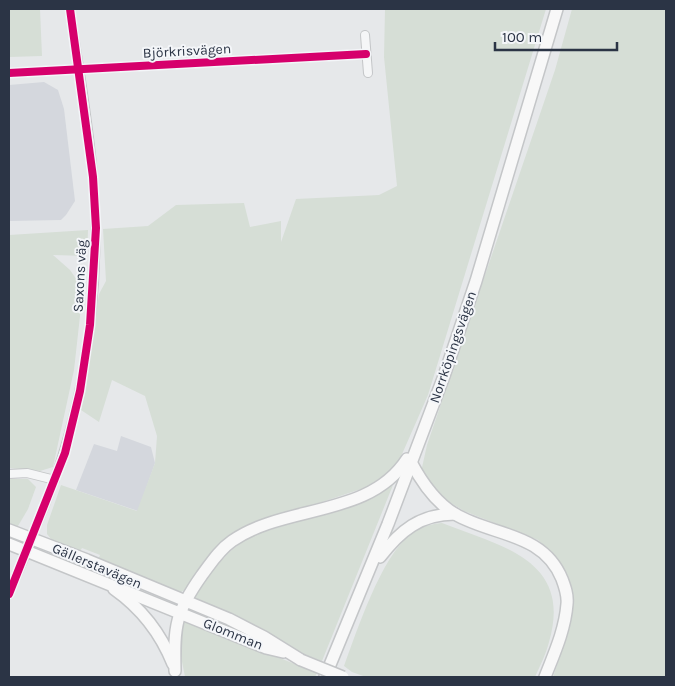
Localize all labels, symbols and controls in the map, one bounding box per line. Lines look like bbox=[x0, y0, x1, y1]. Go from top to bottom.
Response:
scale bar bbox=[495, 20, 618, 52]
text: 100 m bbox=[502, 28, 542, 46]
street label: Björkrisvägen bbox=[142, 40, 232, 62]
street label: Saxons väg bbox=[70, 239, 90, 313]
street label: Norrköpingsvägen bbox=[426, 289, 480, 405]
street label: Gällerstavägen bbox=[50, 540, 144, 592]
street label: Glomman bbox=[201, 614, 265, 654]

